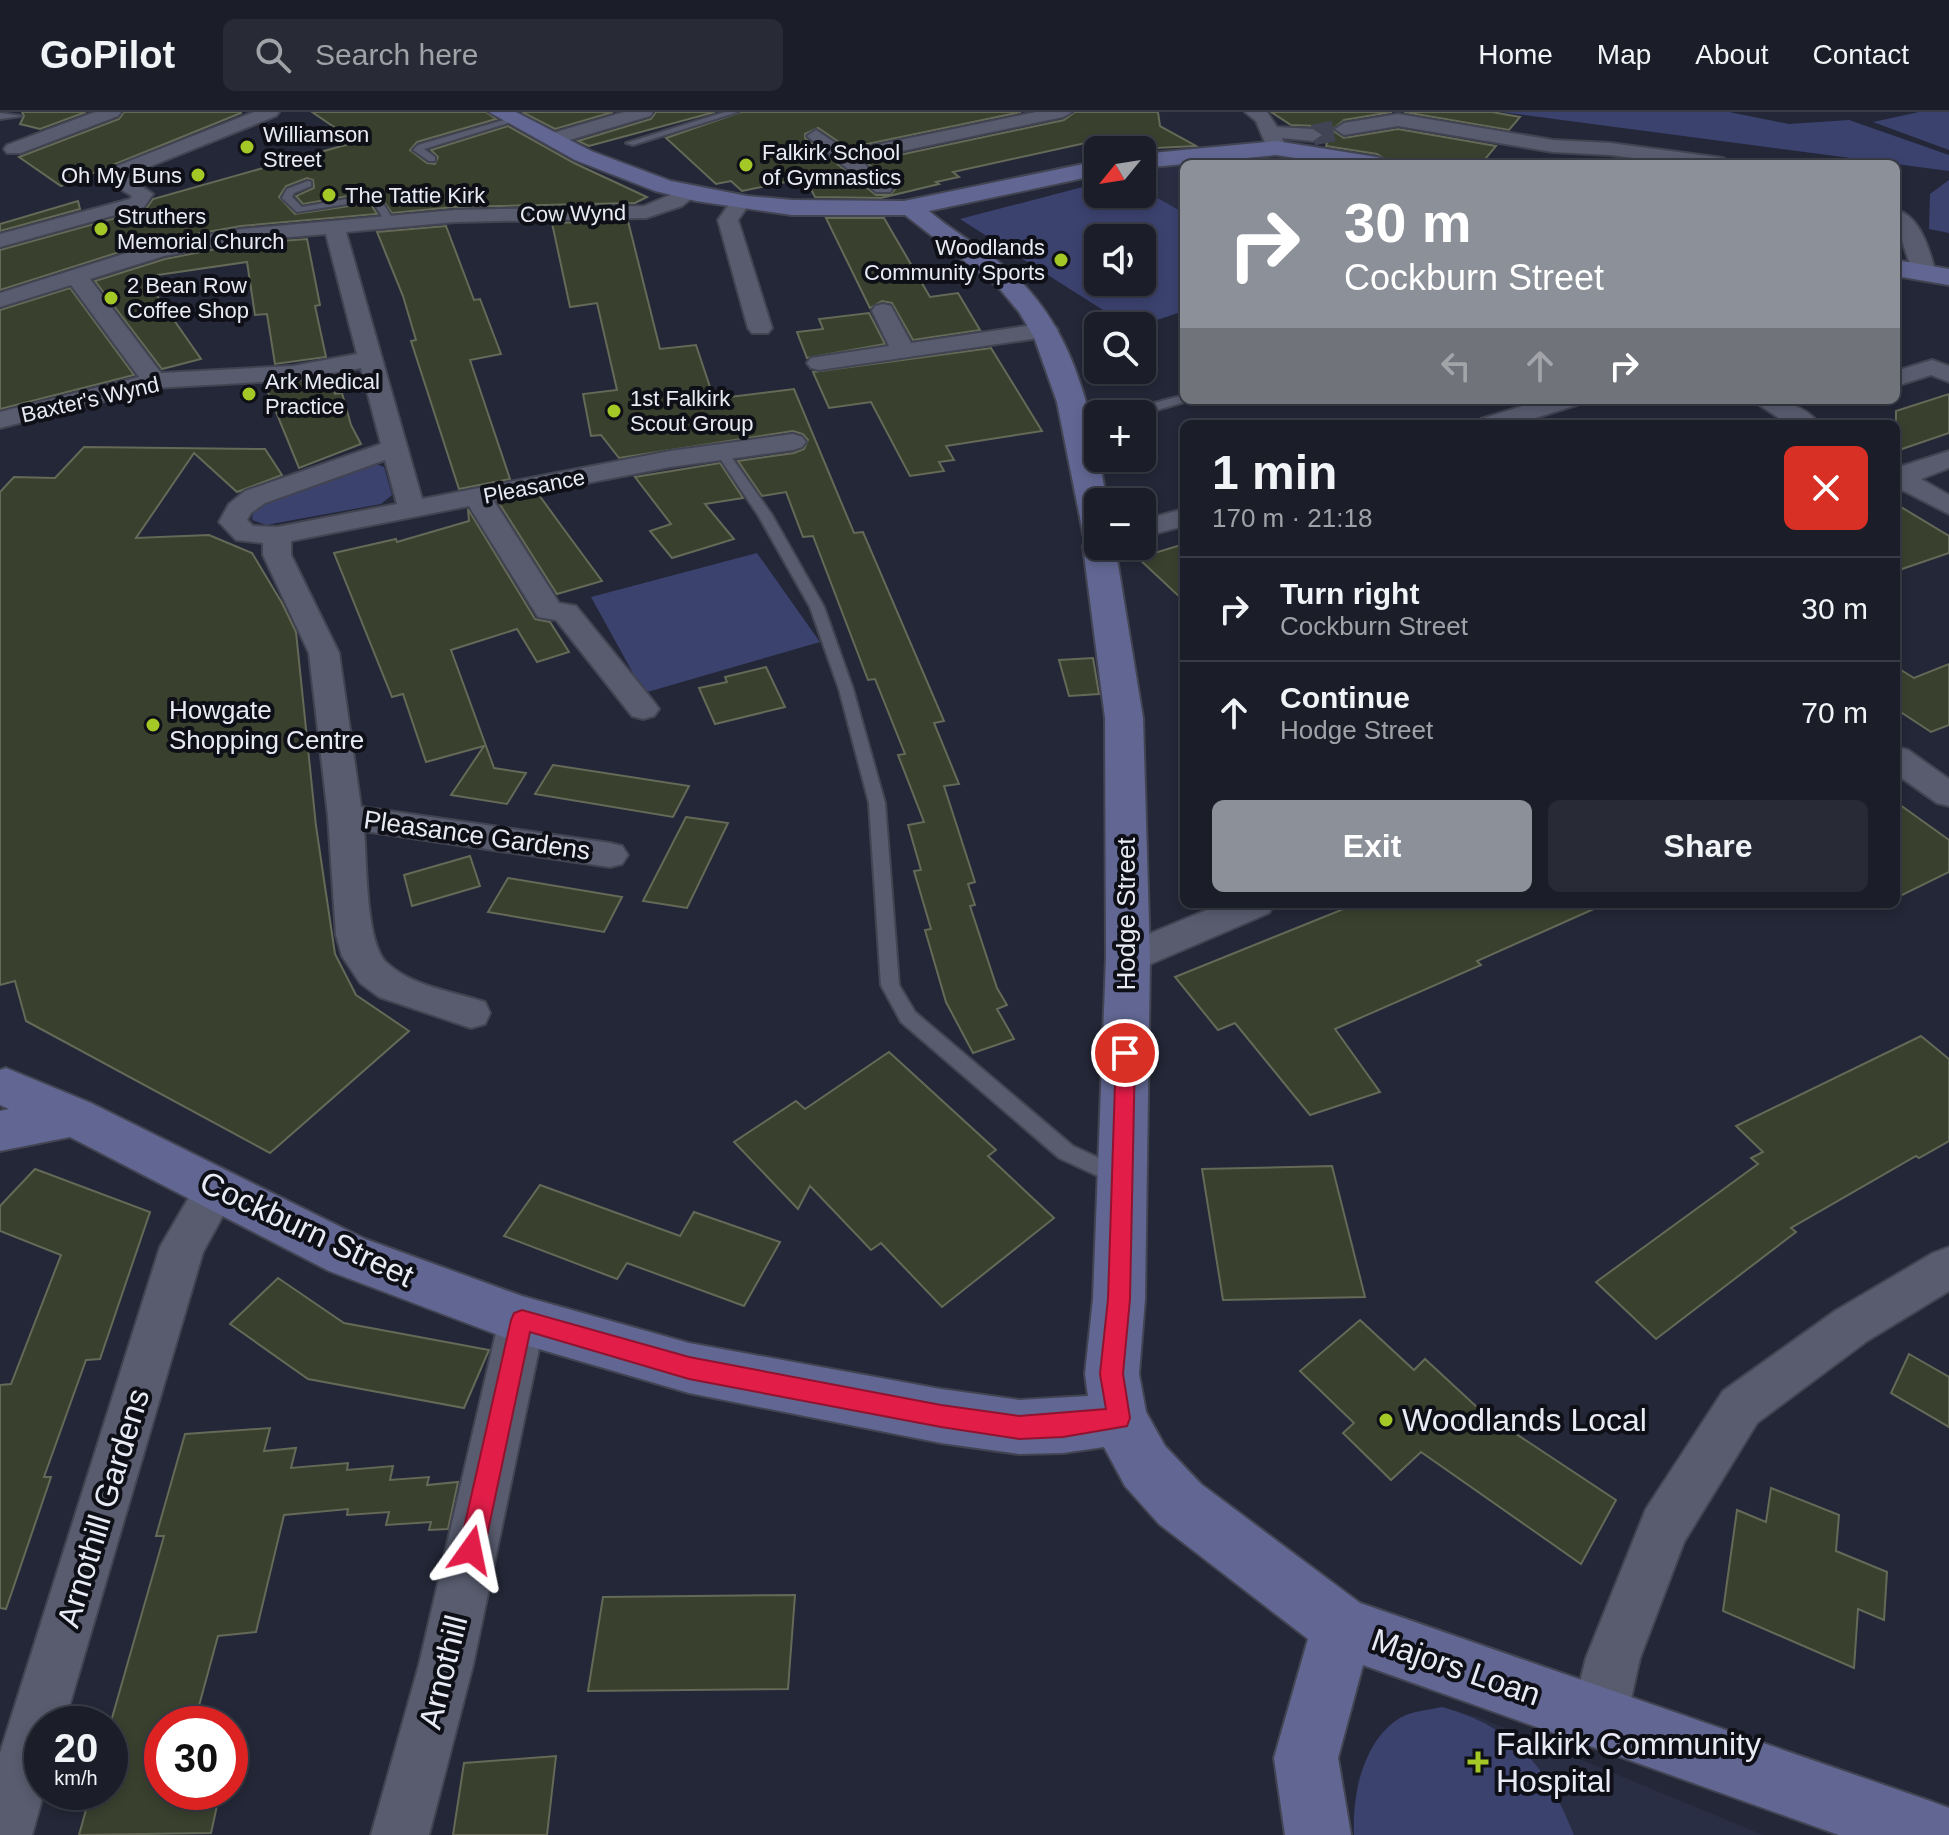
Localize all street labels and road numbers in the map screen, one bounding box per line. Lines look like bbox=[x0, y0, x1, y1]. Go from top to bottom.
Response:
street label: Cow Wynd bbox=[520, 200, 626, 227]
street label: Baxter's Wynd bbox=[19, 371, 162, 428]
street label: Pleasance bbox=[481, 464, 587, 509]
street label: Pleasance Gardens bbox=[362, 804, 592, 866]
street label: Hodge Street bbox=[1111, 837, 1141, 991]
street label: Cockburn Street bbox=[195, 1164, 419, 1294]
street label: Arnothill Gardens bbox=[50, 1385, 156, 1631]
street label: Arnothill bbox=[412, 1612, 474, 1732]
street label: Majors Loan bbox=[1367, 1621, 1545, 1713]

